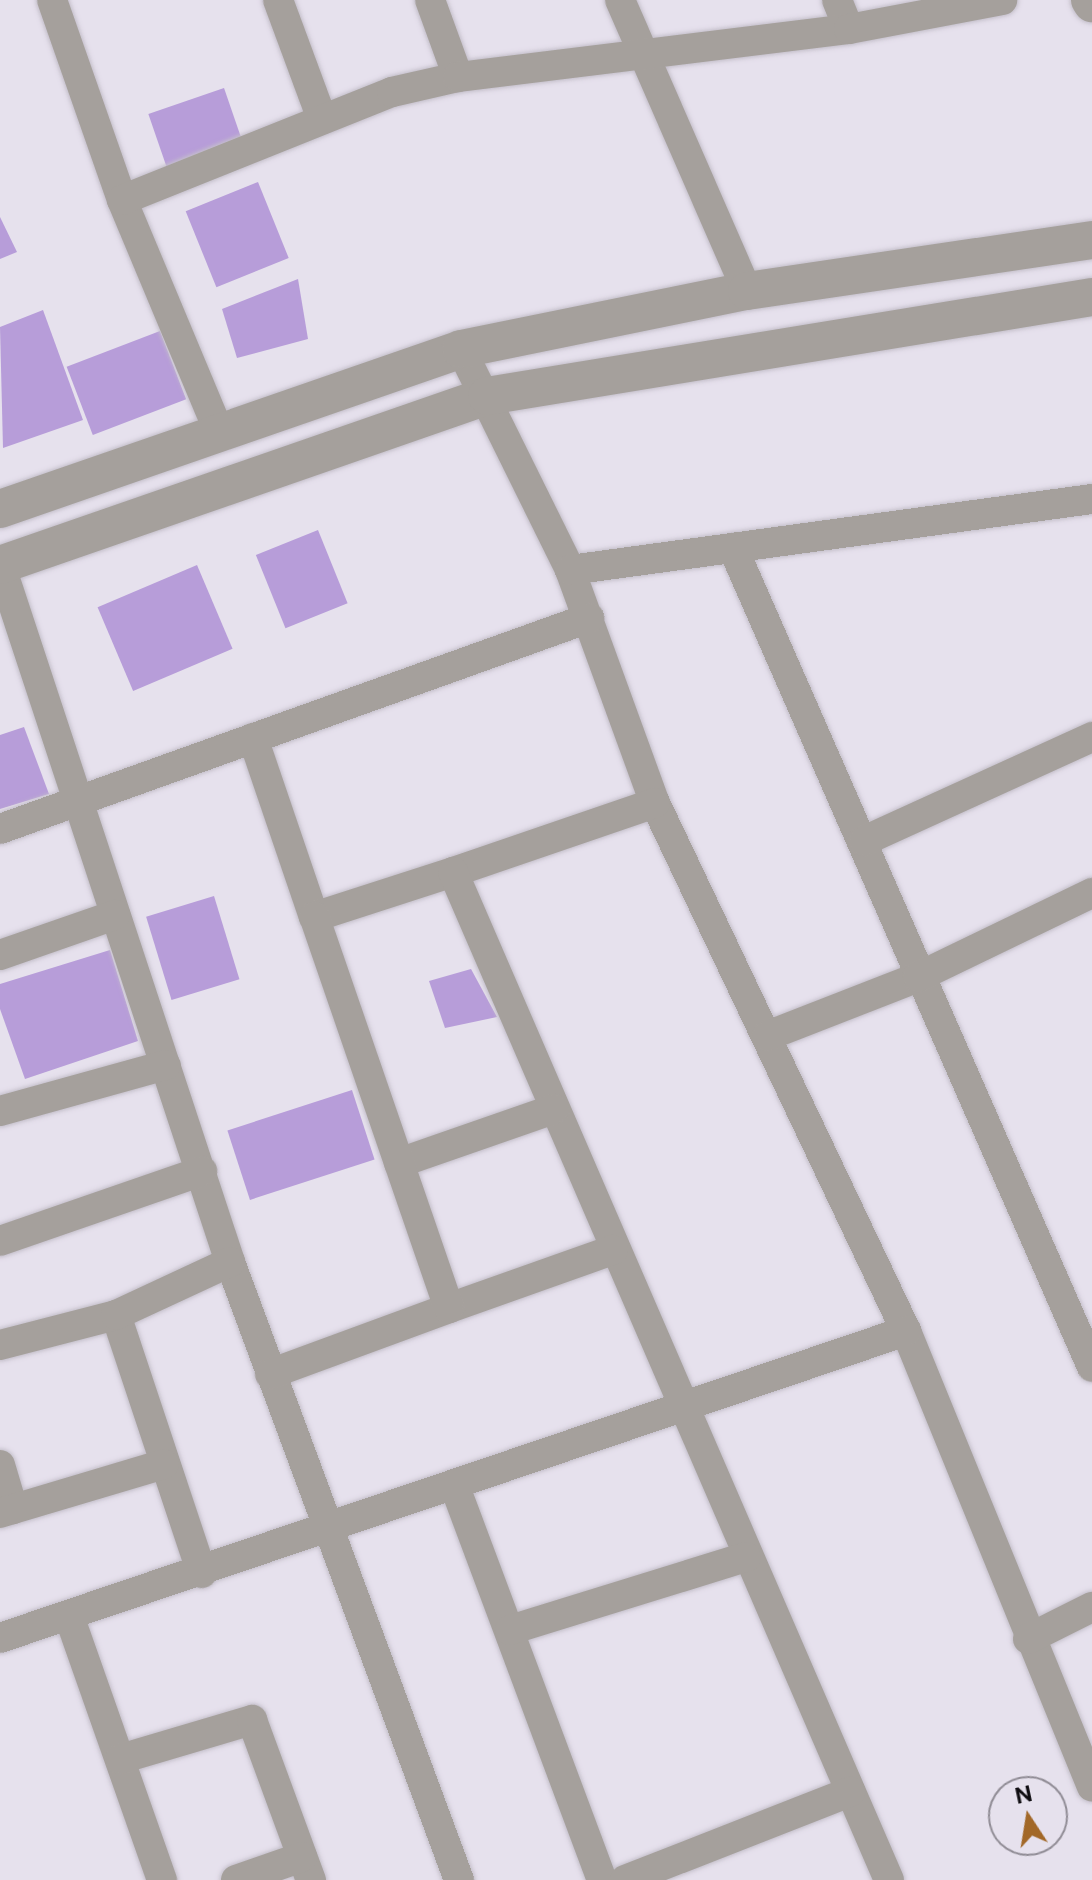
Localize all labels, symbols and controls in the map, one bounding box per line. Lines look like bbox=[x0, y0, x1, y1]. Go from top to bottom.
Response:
north arrow bbox=[988, 1776, 1068, 1856]
text: N bbox=[1012, 1780, 1035, 1809]

